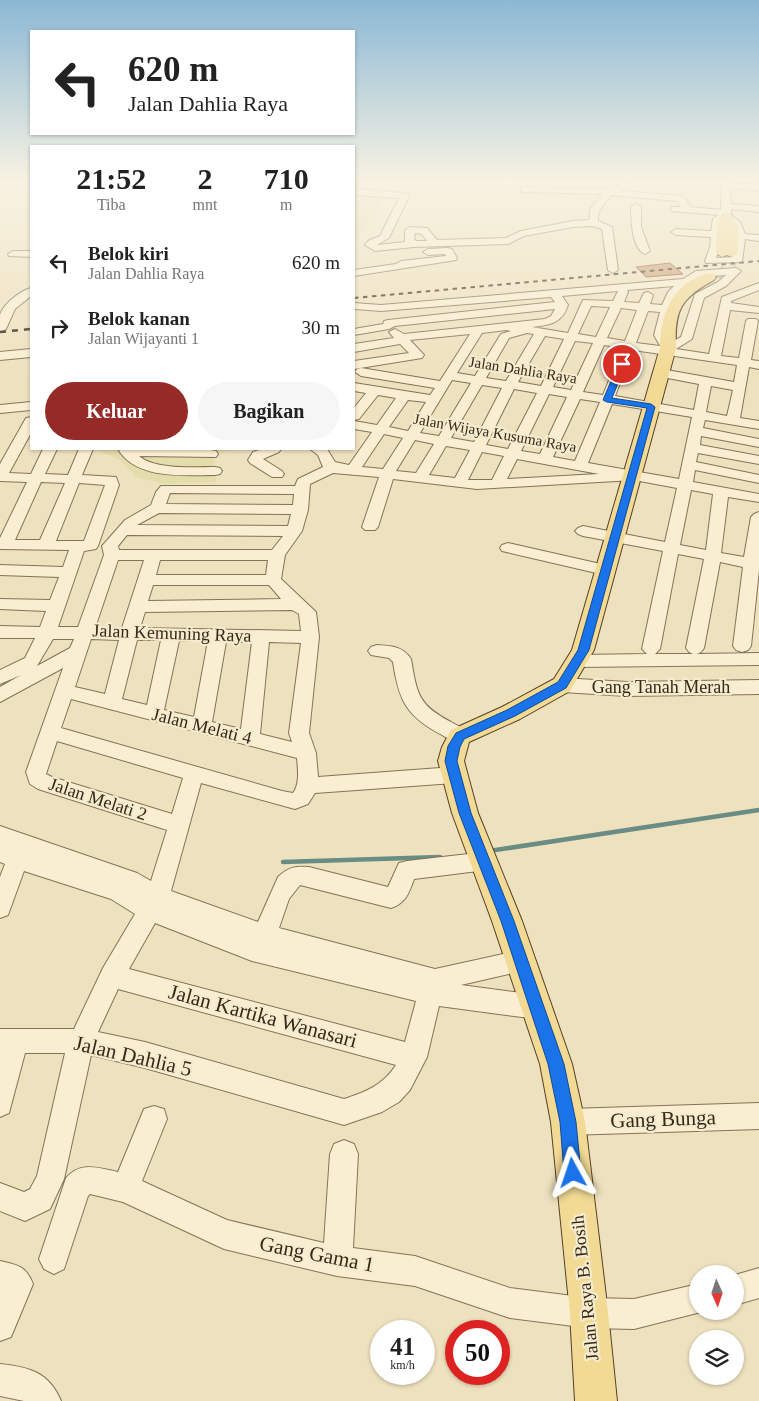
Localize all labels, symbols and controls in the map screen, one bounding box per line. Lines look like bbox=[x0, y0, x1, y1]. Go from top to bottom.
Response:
icon: left bbox=[45, 50, 110, 115]
text: 620 m bbox=[128, 50, 218, 89]
text: Jalan Dahlia Raya bbox=[128, 91, 288, 116]
text: 21:52 bbox=[76, 162, 146, 195]
text: 2 bbox=[197, 162, 212, 195]
text: 710 bbox=[264, 162, 309, 195]
text: Tiba bbox=[97, 196, 126, 213]
text: mnt bbox=[193, 196, 217, 213]
text: m bbox=[280, 196, 292, 213]
text: Belok kiri bbox=[88, 243, 169, 264]
icon: left bbox=[45, 249, 73, 277]
text: 620 m bbox=[292, 252, 340, 273]
text: Jalan Dahlia Raya bbox=[88, 265, 204, 282]
text: Belok kanan bbox=[88, 308, 190, 329]
icon: right bbox=[45, 314, 73, 342]
text: 30 m bbox=[301, 317, 340, 338]
text: Jalan Wijayanti 1 bbox=[88, 330, 199, 347]
pin bbox=[601, 343, 643, 385]
icon: arrive bbox=[608, 350, 636, 378]
street label: Jalan Dahlia Raya bbox=[468, 354, 578, 386]
button: Keluar bbox=[45, 382, 188, 440]
button: Bagikan bbox=[198, 382, 340, 440]
street label: Jalan Wijaya Kusuma Raya bbox=[412, 411, 578, 455]
street label: Jalan Kemuning Raya bbox=[92, 620, 252, 646]
street label: Gang Tanah Merah bbox=[592, 677, 730, 697]
street label: Jalan Melati 4 bbox=[150, 704, 254, 748]
street label: Jalan Melati 2 bbox=[46, 774, 150, 824]
street label: Jalan Kartika Wanasari bbox=[166, 979, 360, 1053]
street label: Jalan Dahlia 5 bbox=[72, 1031, 194, 1081]
street label: Gang Bunga bbox=[610, 1105, 717, 1133]
position arrow bbox=[546, 1146, 598, 1198]
street label: Jalan Raya B. Bosih bbox=[567, 1214, 603, 1362]
street label: Gang Gama 1 bbox=[257, 1231, 377, 1277]
north arrow bbox=[689, 1265, 744, 1320]
map controls bbox=[689, 1265, 744, 1385]
speed limit sign: 50 bbox=[445, 1320, 510, 1385]
button: layers bbox=[689, 1330, 744, 1385]
text: 41 bbox=[390, 1333, 415, 1360]
text: km/h bbox=[390, 1358, 415, 1372]

